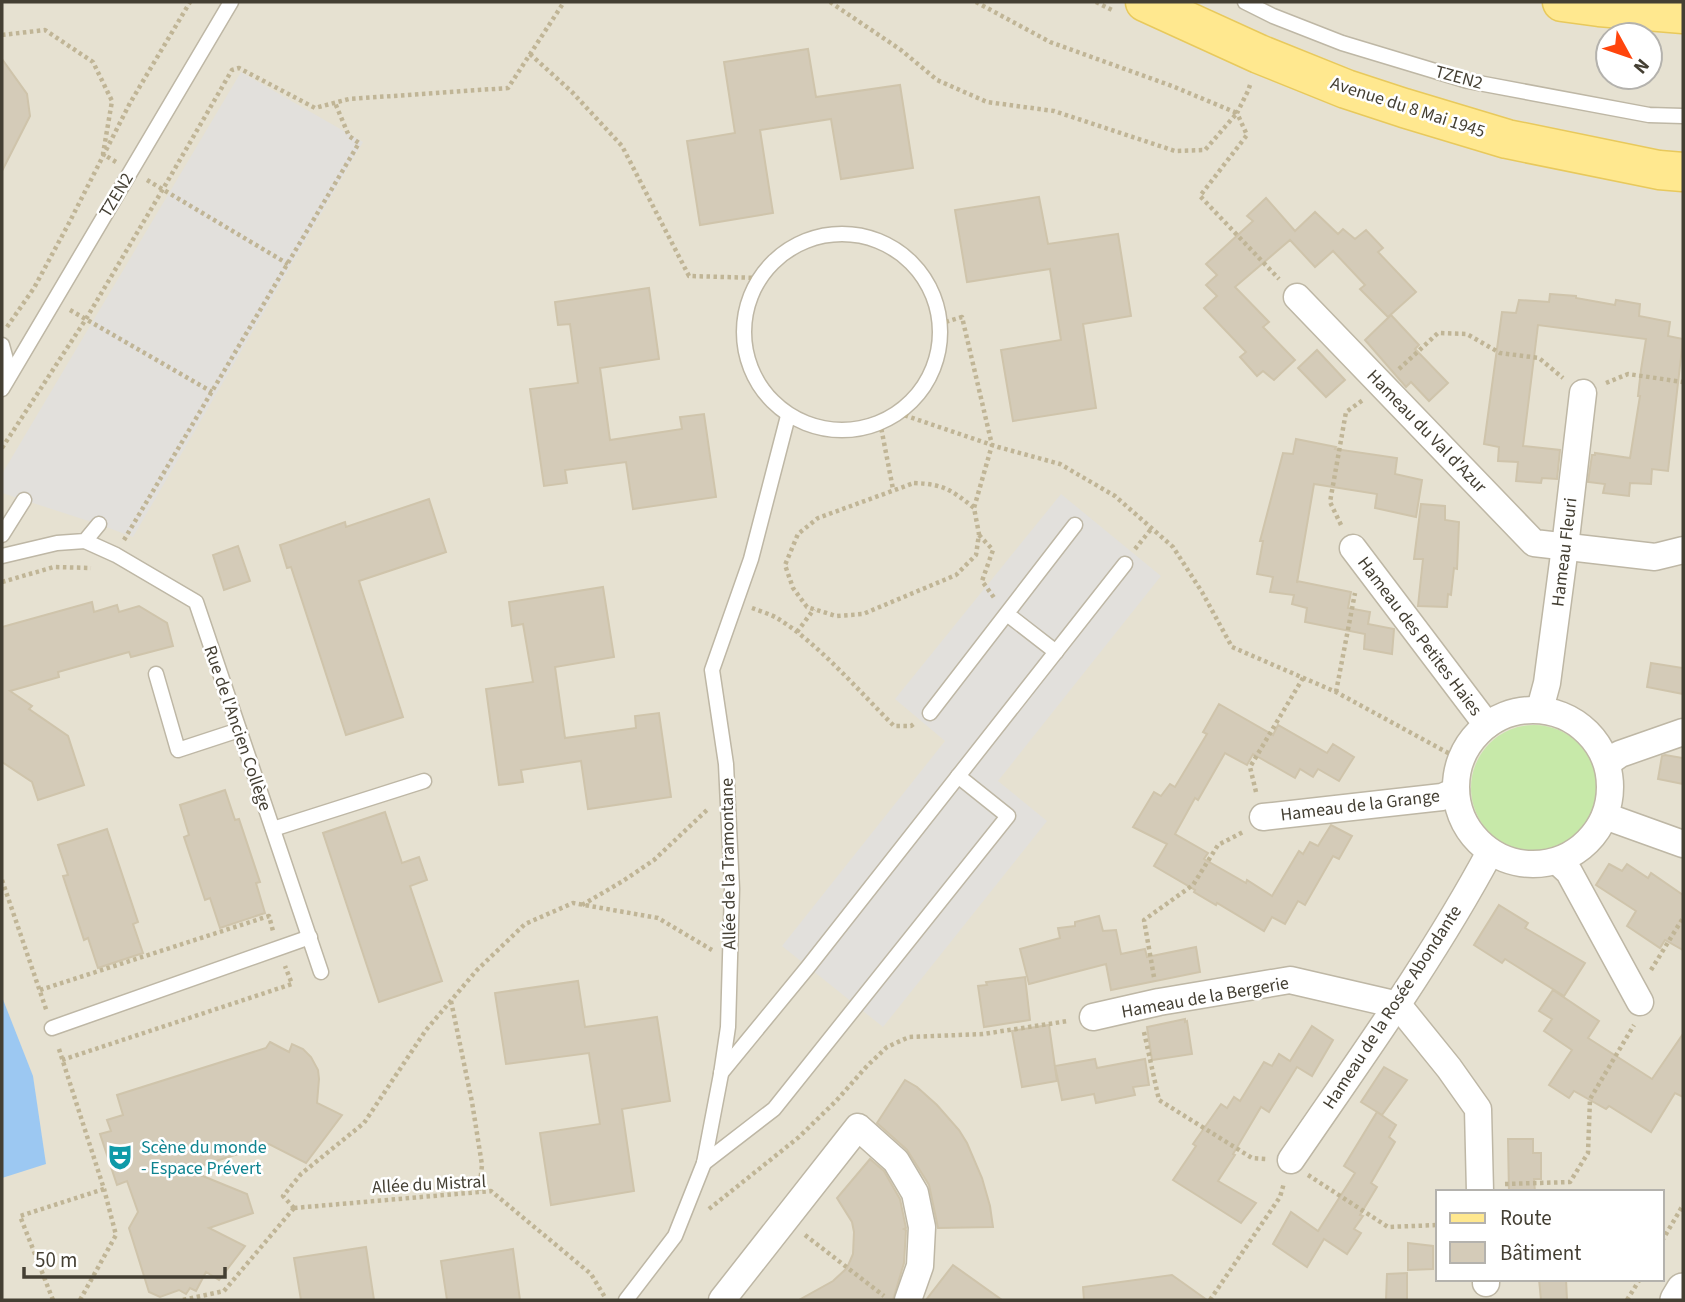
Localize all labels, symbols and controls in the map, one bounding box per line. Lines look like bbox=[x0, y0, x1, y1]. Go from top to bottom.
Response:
north arrow bbox=[1594, 21, 1664, 91]
text: N bbox=[1626, 52, 1655, 79]
street label: TZEN2 bbox=[1432, 59, 1486, 96]
street label: Avenue du 8 Mai 1945 bbox=[1327, 71, 1488, 144]
street label: TZEN2 bbox=[93, 168, 140, 222]
street label: Hameau du Val d'Azur bbox=[1361, 364, 1493, 499]
street label: Hameau Fleuri bbox=[1545, 496, 1584, 608]
street label: Hameau des Petites Haies bbox=[1351, 551, 1488, 721]
street label: Rue de l'Ancien Collège bbox=[197, 642, 278, 814]
street label: Allée de la Tramontane bbox=[714, 778, 742, 950]
street label: Hameau de la Grange bbox=[1279, 783, 1441, 828]
street label: Hameau de la Rosée Abondante bbox=[1317, 900, 1468, 1114]
street label: Hameau de la Bergerie bbox=[1119, 970, 1291, 1025]
place label: Scène du monde - Espace Prévert bbox=[141, 1135, 267, 1181]
theatre icon: Scène du monde - Espace Prévert bbox=[105, 1142, 135, 1172]
street label: Allée du Mistral bbox=[371, 1169, 487, 1200]
legend bbox=[1436, 1190, 1664, 1281]
text: Route bbox=[1500, 1203, 1552, 1233]
scale bar bbox=[24, 1236, 226, 1280]
text: Bâtiment bbox=[1500, 1238, 1581, 1268]
text: 50 m bbox=[35, 1245, 77, 1275]

